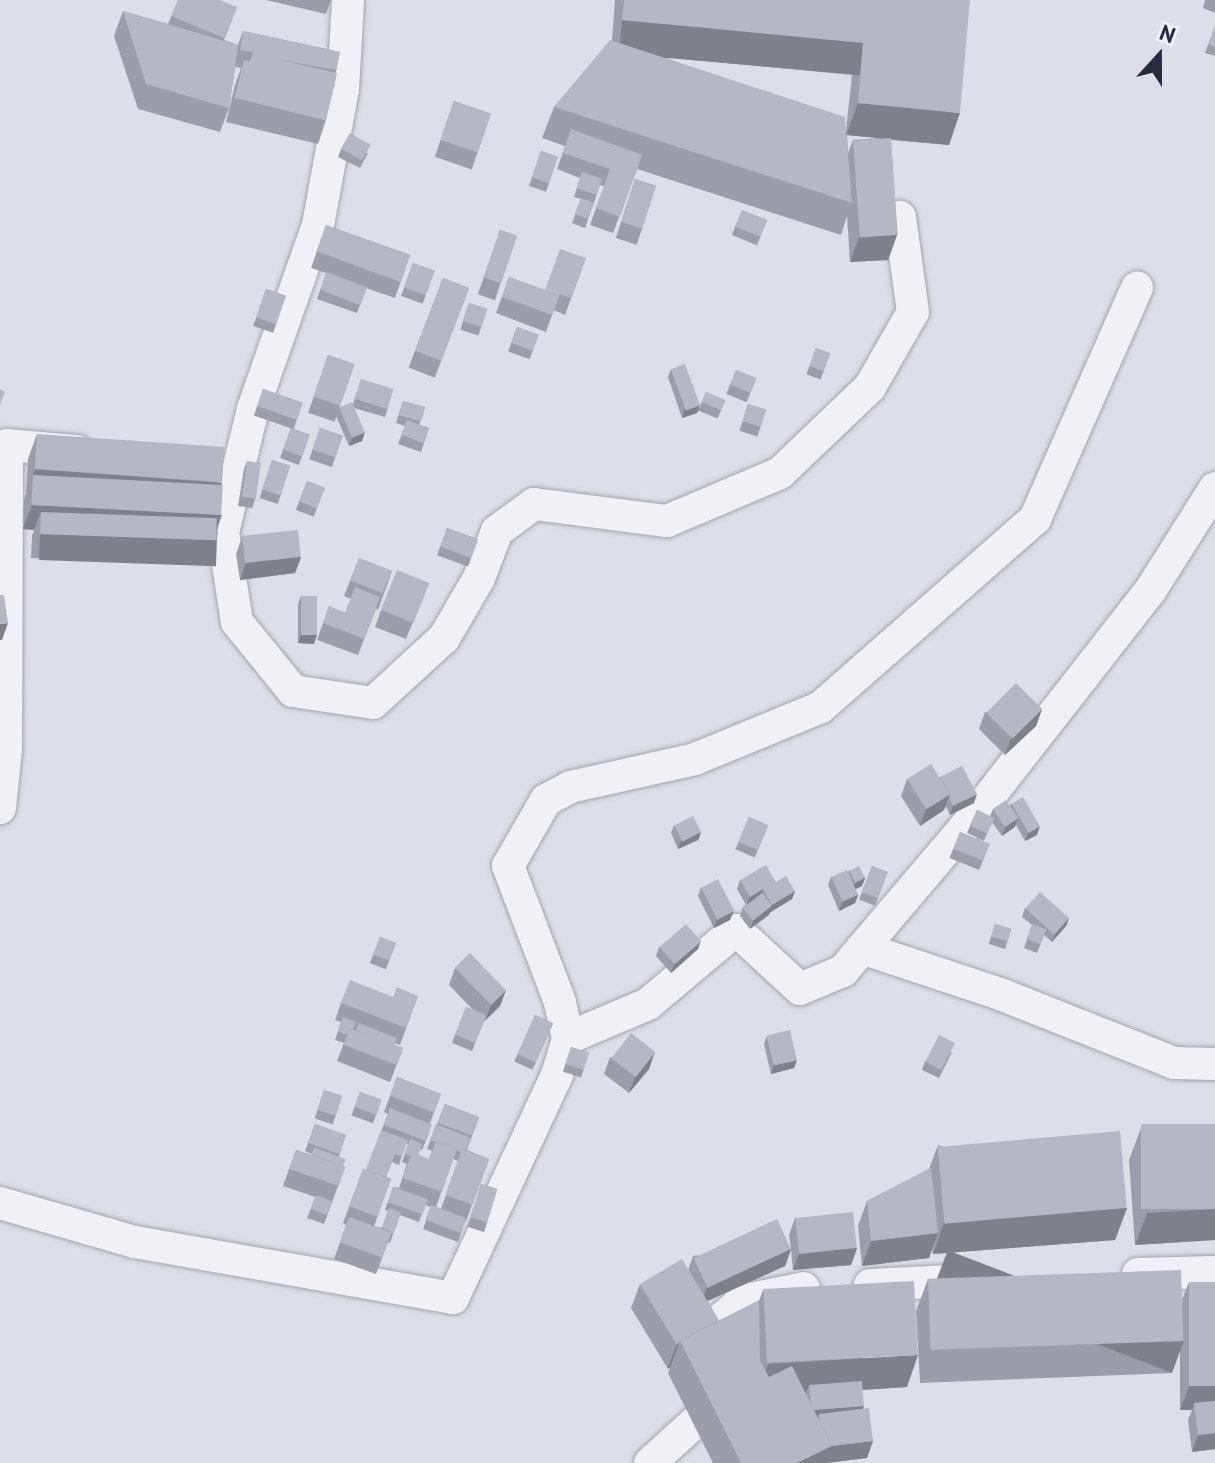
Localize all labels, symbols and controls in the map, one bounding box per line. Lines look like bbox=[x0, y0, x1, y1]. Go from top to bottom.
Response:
north arrow bbox=[1119, 16, 1199, 96]
text: N bbox=[1156, 18, 1179, 49]

